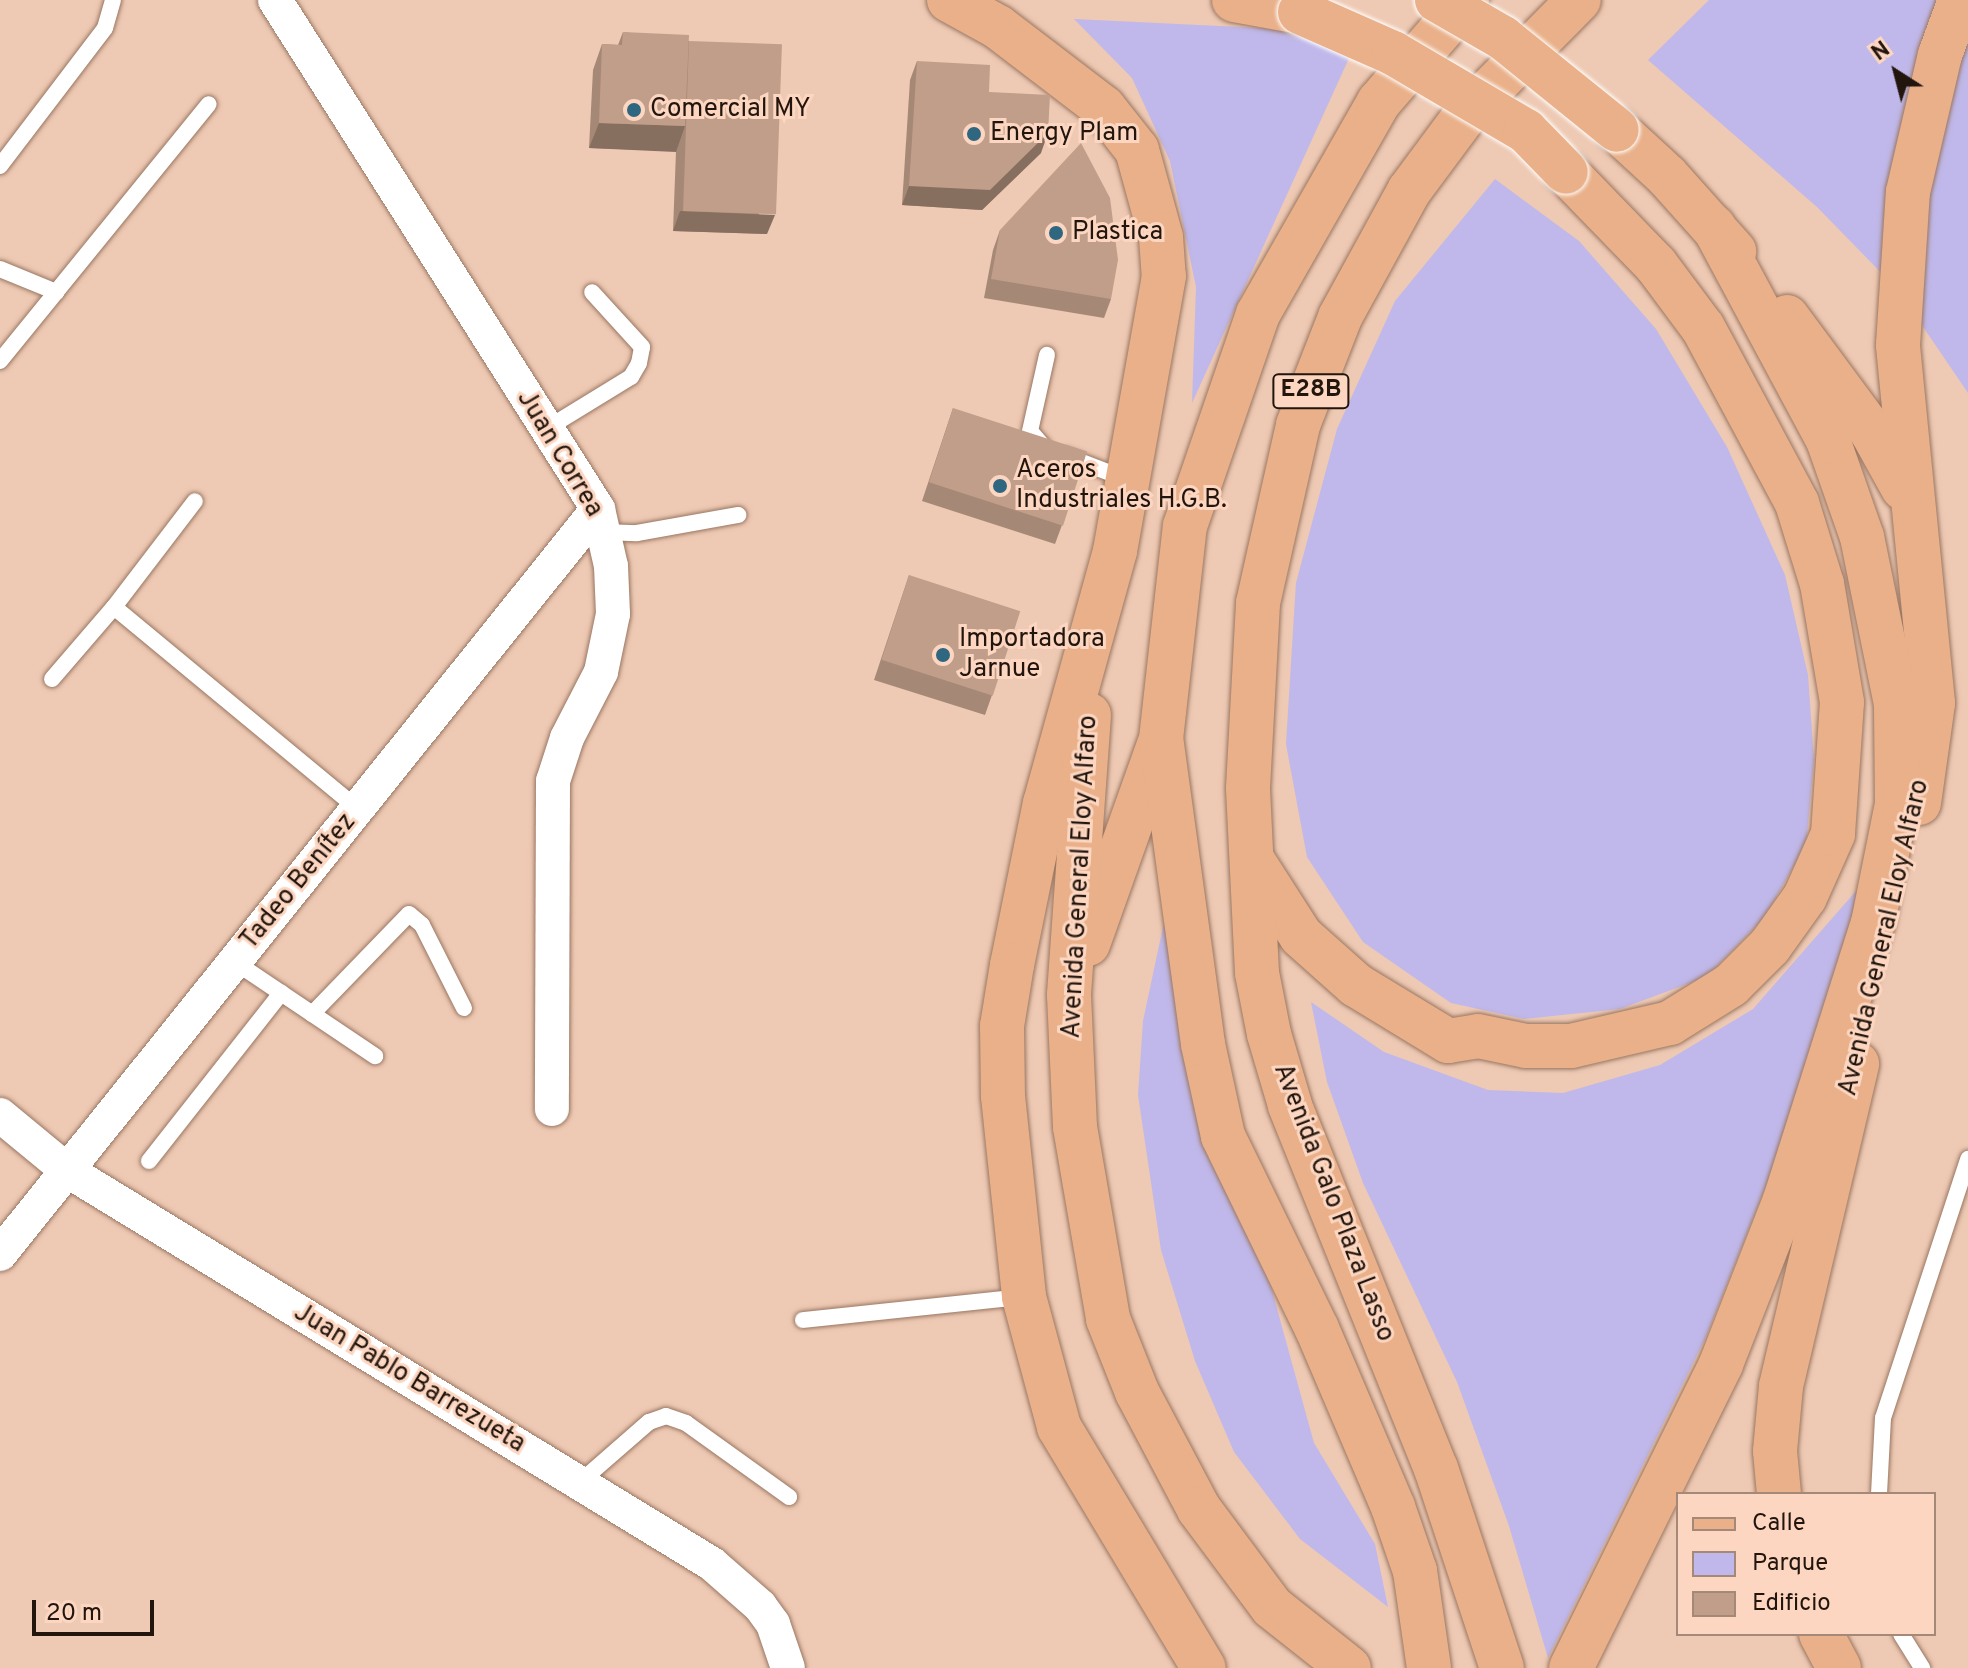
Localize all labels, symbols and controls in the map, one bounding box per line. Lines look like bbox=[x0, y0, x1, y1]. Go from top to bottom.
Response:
north arrow bbox=[1856, 32, 1936, 112]
text: N bbox=[1867, 37, 1896, 68]
place label: Comercial MY bbox=[650, 94, 811, 126]
marker: Comercial MY bbox=[625, 101, 643, 119]
place label: Energy Plam bbox=[990, 118, 1138, 150]
marker: Energy Plam bbox=[965, 125, 983, 143]
place label: Plastica bbox=[1072, 217, 1163, 249]
marker: Plastica bbox=[1047, 224, 1065, 242]
road number: E28B bbox=[1271, 371, 1351, 411]
street label: Juan Correa bbox=[509, 385, 609, 523]
place label: Aceros Industriales H.G.B. bbox=[1016, 455, 1227, 516]
marker: Aceros Industriales H.G.B. bbox=[991, 477, 1009, 495]
place label: Importadora Jarnue bbox=[959, 624, 1105, 686]
marker: Importadora Jarnue bbox=[934, 646, 952, 664]
street label: Avenida General Eloy Alfaro bbox=[1057, 714, 1105, 1040]
street label: Avenida General Eloy Alfaro bbox=[1833, 776, 1937, 1100]
street label: Tadeo Benítez bbox=[235, 808, 363, 956]
street label: Avenida Galo Plaza Lasso bbox=[1266, 1060, 1400, 1346]
street label: Juan Pablo Barrezueta bbox=[288, 1298, 530, 1460]
legend bbox=[1676, 1492, 1936, 1636]
text: Calle bbox=[1752, 1509, 1806, 1539]
text: Parque bbox=[1752, 1549, 1828, 1579]
scale bar bbox=[36, 1584, 158, 1634]
text: Edificio bbox=[1752, 1589, 1831, 1619]
text: 20 m bbox=[46, 1599, 102, 1629]

